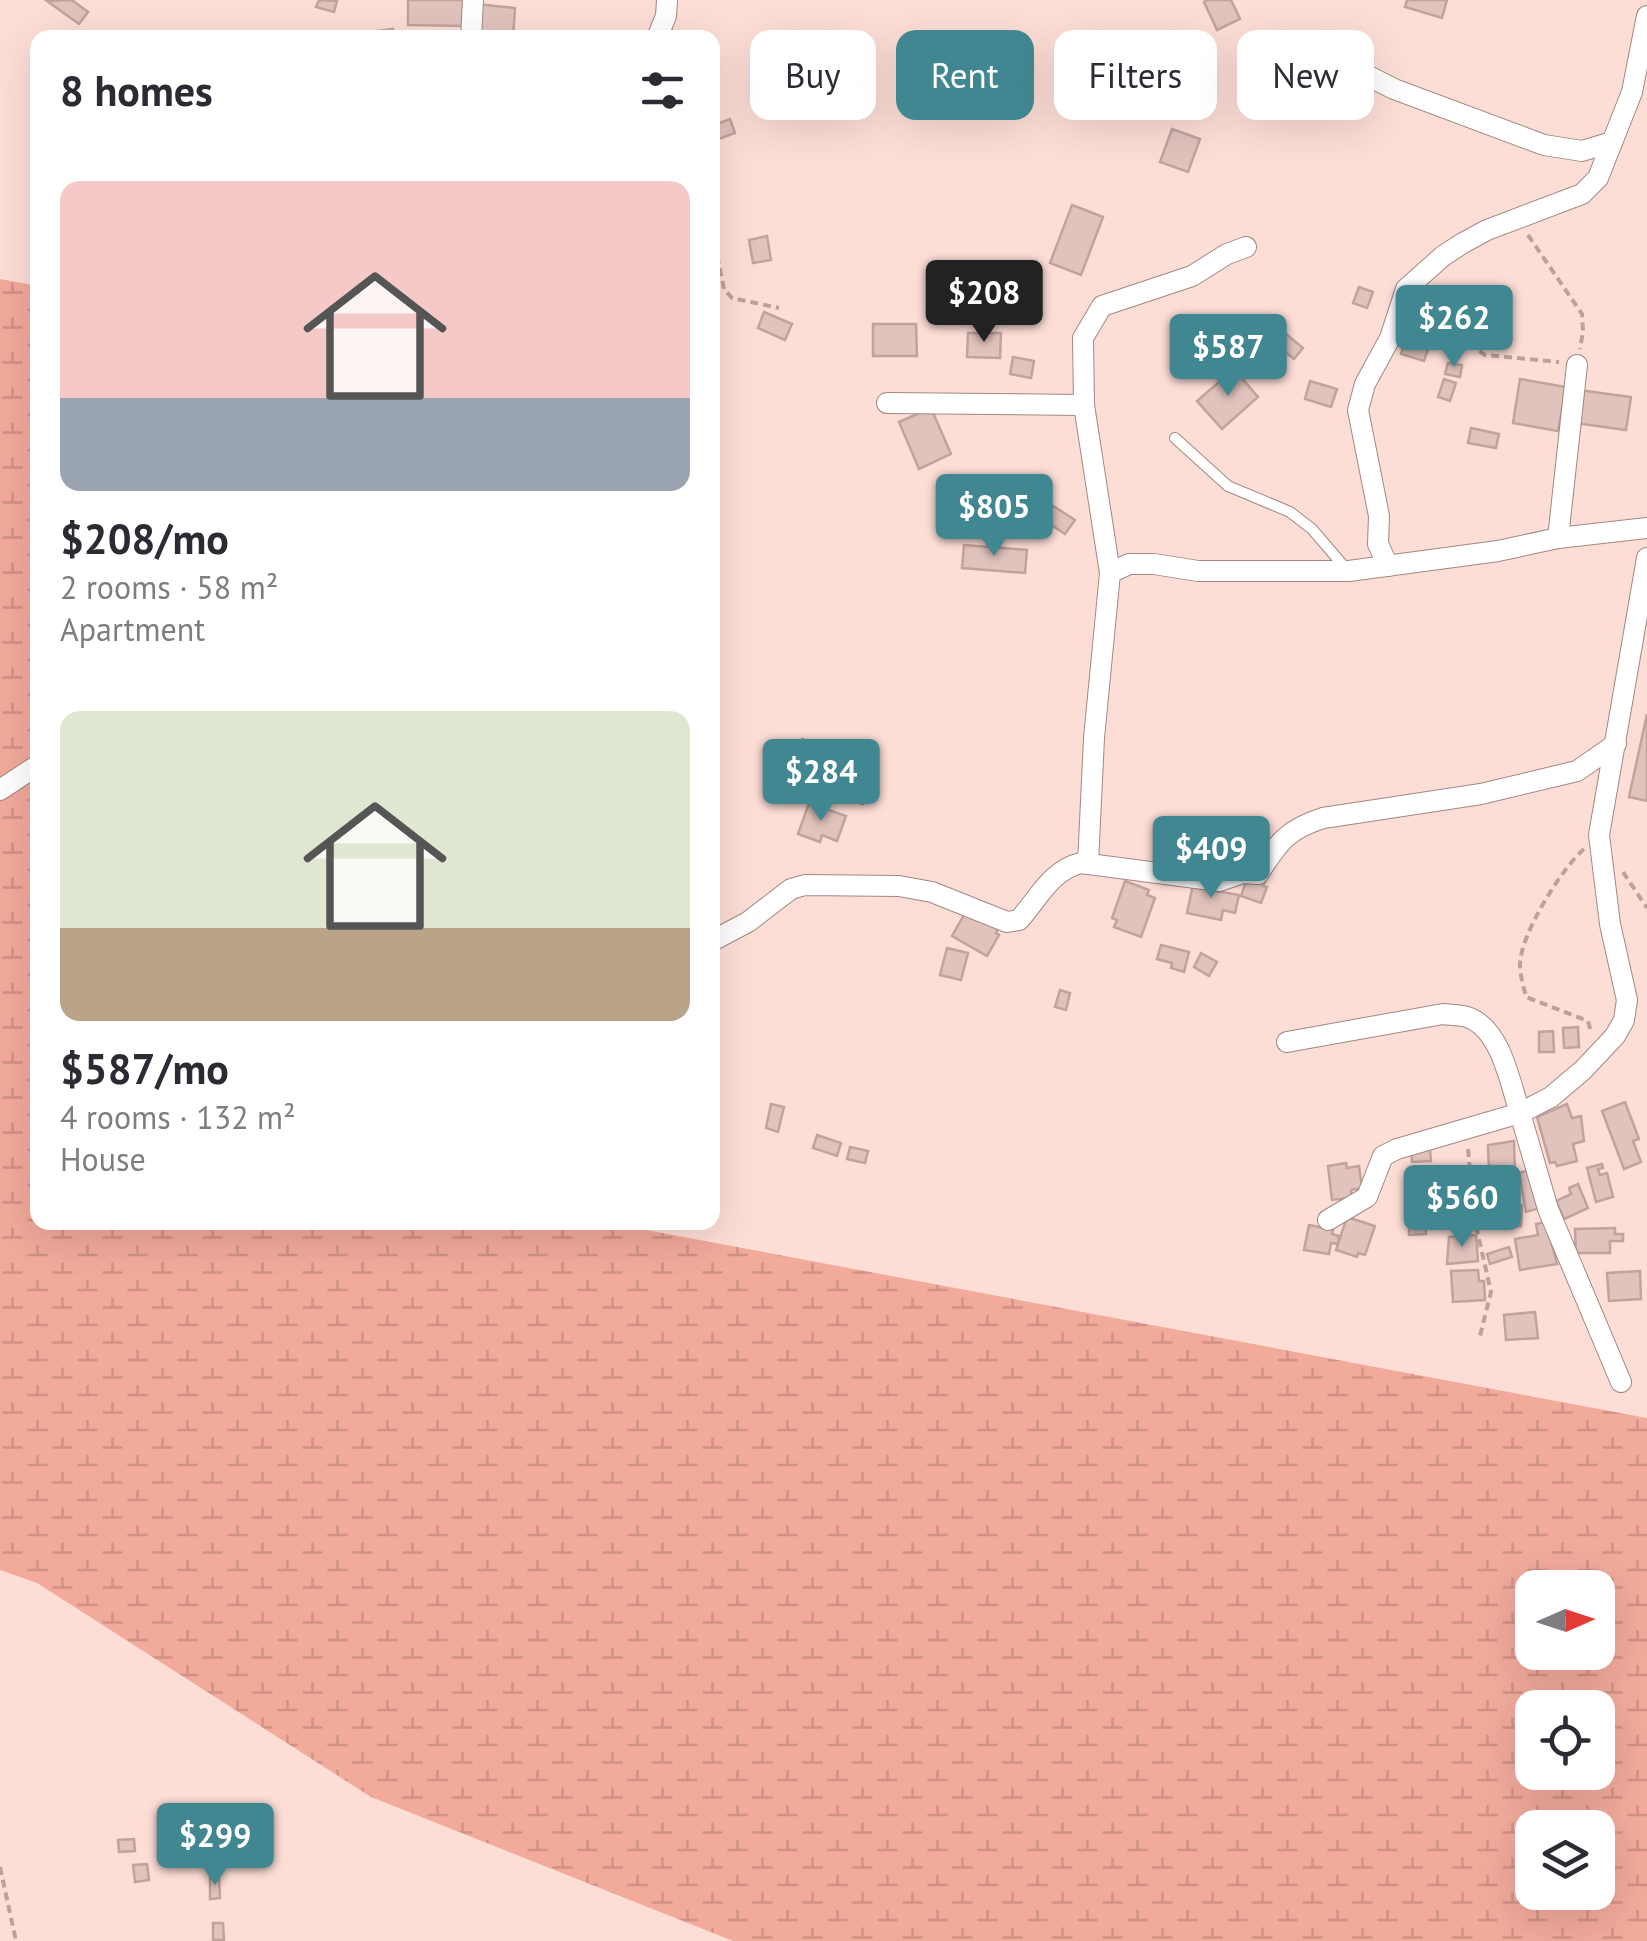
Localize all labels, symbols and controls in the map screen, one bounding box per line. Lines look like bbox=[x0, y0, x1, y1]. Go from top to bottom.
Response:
chip: Buy bbox=[750, 30, 876, 120]
chip: Rent bbox=[896, 30, 1034, 120]
chip: Filters bbox=[1054, 30, 1217, 120]
chip: New bbox=[1237, 30, 1374, 120]
text: 8 homes bbox=[60, 63, 213, 118]
icon: filters bbox=[635, 63, 690, 118]
icon: home bbox=[285, 246, 465, 426]
pin: $208 bbox=[925, 260, 1043, 345]
text: $208 bbox=[948, 271, 1020, 313]
pin: $262 bbox=[1395, 285, 1513, 370]
text: $262 bbox=[1418, 296, 1490, 338]
pin: $587 bbox=[1169, 314, 1287, 399]
text: $587 bbox=[1192, 325, 1264, 367]
pin: $805 bbox=[935, 474, 1053, 559]
text: $805 bbox=[958, 485, 1030, 527]
text: $208/mo bbox=[60, 511, 229, 566]
text: 2 rooms · 58 m² bbox=[60, 566, 278, 608]
text: Apartment bbox=[60, 608, 205, 650]
pin: $284 bbox=[762, 739, 880, 824]
text: $284 bbox=[785, 750, 857, 792]
icon: home bbox=[285, 776, 465, 956]
pin: $409 bbox=[1152, 816, 1270, 901]
text: $409 bbox=[1175, 827, 1247, 869]
text: $587/mo bbox=[60, 1041, 229, 1096]
text: 4 rooms · 132 m² bbox=[60, 1096, 296, 1138]
text: House bbox=[60, 1138, 146, 1180]
pin: $560 bbox=[1403, 1165, 1521, 1250]
text: $560 bbox=[1426, 1176, 1498, 1218]
north arrow bbox=[1515, 1570, 1615, 1670]
map controls bbox=[1515, 1570, 1615, 1910]
button: locate bbox=[1515, 1690, 1615, 1790]
pin: $299 bbox=[156, 1803, 274, 1888]
button: layers bbox=[1515, 1810, 1615, 1910]
text: $299 bbox=[179, 1814, 251, 1856]

